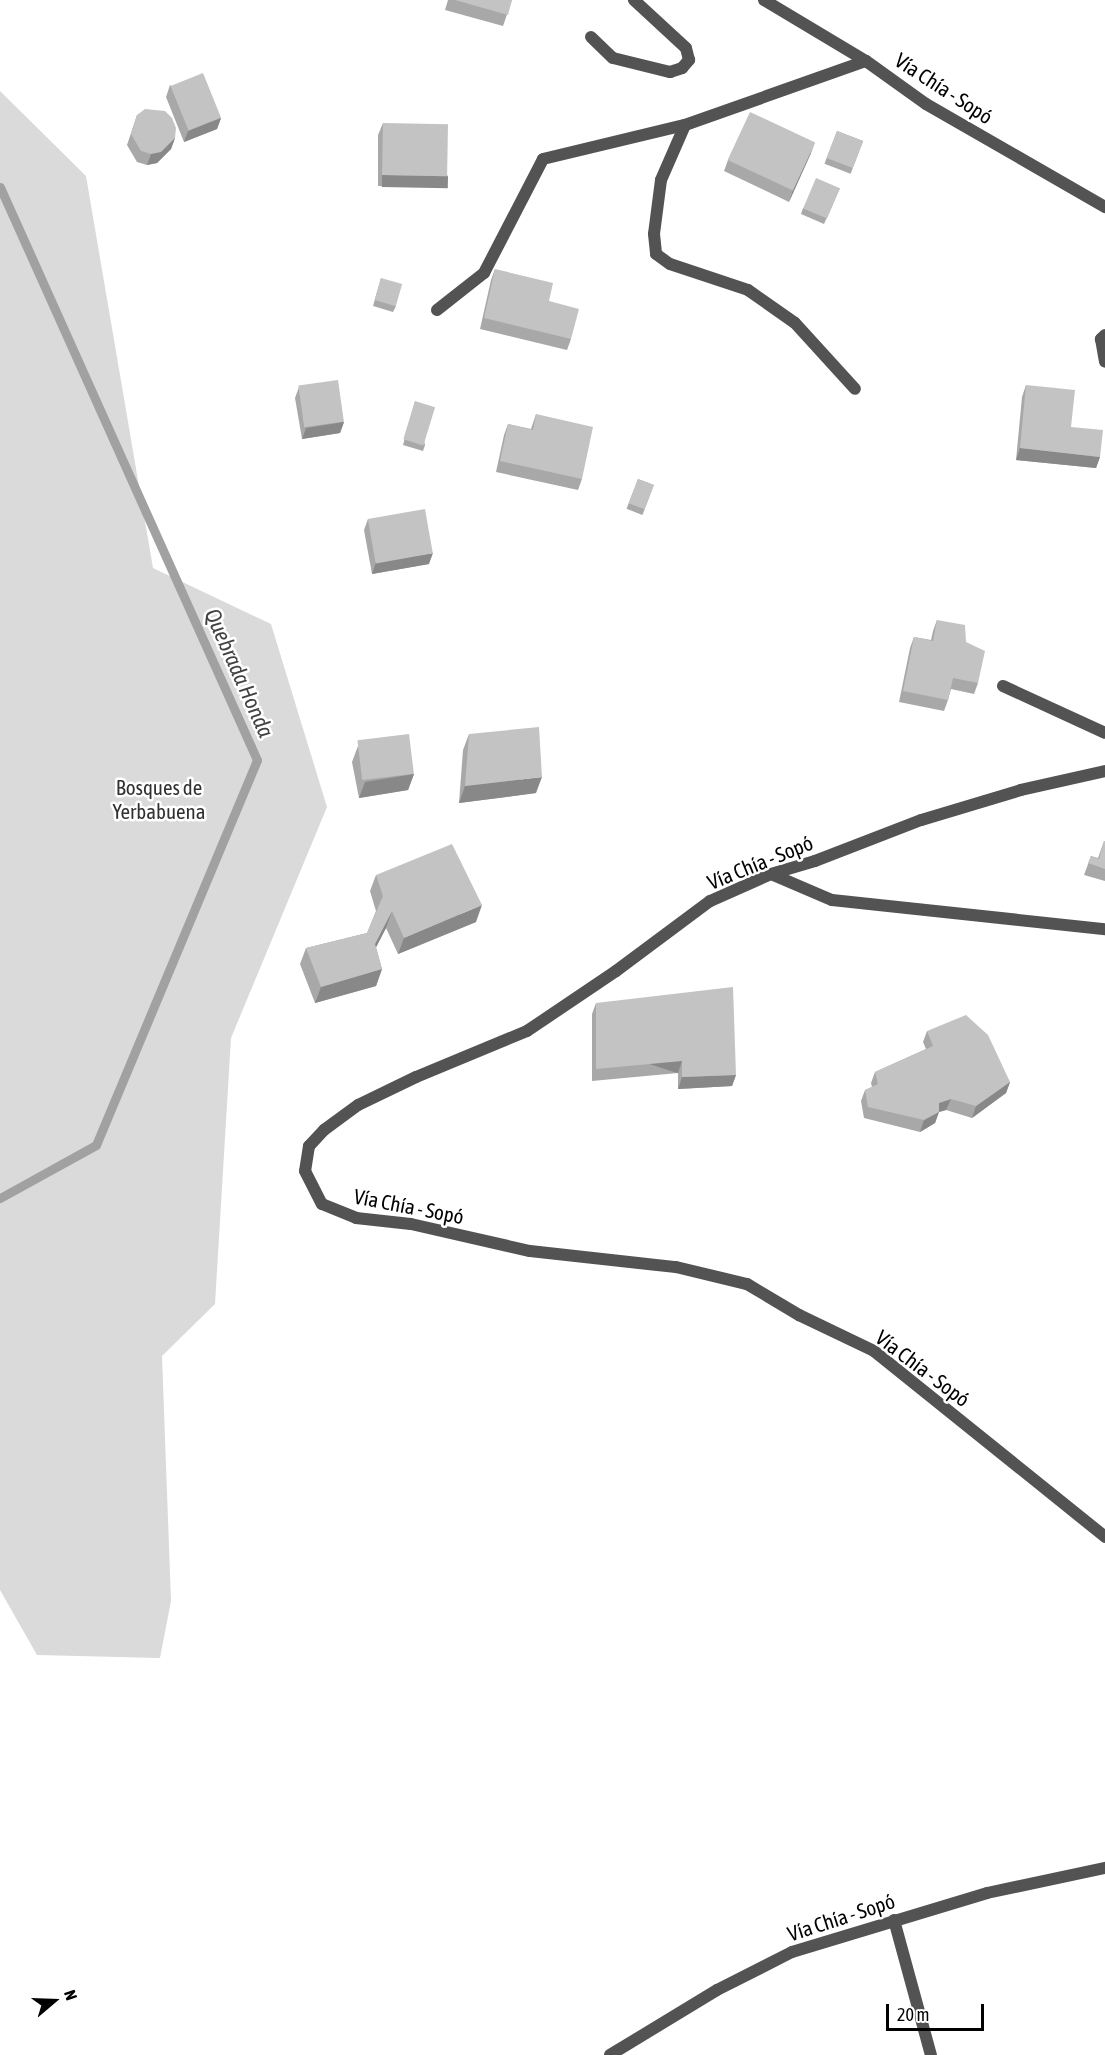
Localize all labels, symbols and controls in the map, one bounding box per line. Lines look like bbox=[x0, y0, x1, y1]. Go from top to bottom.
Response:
street label: Vía Chía - Sopó bbox=[890, 47, 998, 129]
water label: Quebrada Honda bbox=[199, 605, 279, 741]
park label: Bosques de Yerbabuena bbox=[112, 774, 206, 824]
street label: Vía Chía - Sopó bbox=[704, 829, 816, 895]
street label: Vía Chía - Sopó bbox=[352, 1183, 466, 1229]
street label: Vía Chía - Sopó bbox=[871, 1324, 975, 1412]
street label: Vía Chía - Sopó bbox=[784, 1888, 898, 1946]
north arrow bbox=[24, 1971, 84, 2031]
text: N bbox=[61, 1988, 81, 2003]
scale bar bbox=[889, 1992, 986, 2030]
text: 20 m bbox=[897, 2004, 929, 2025]

